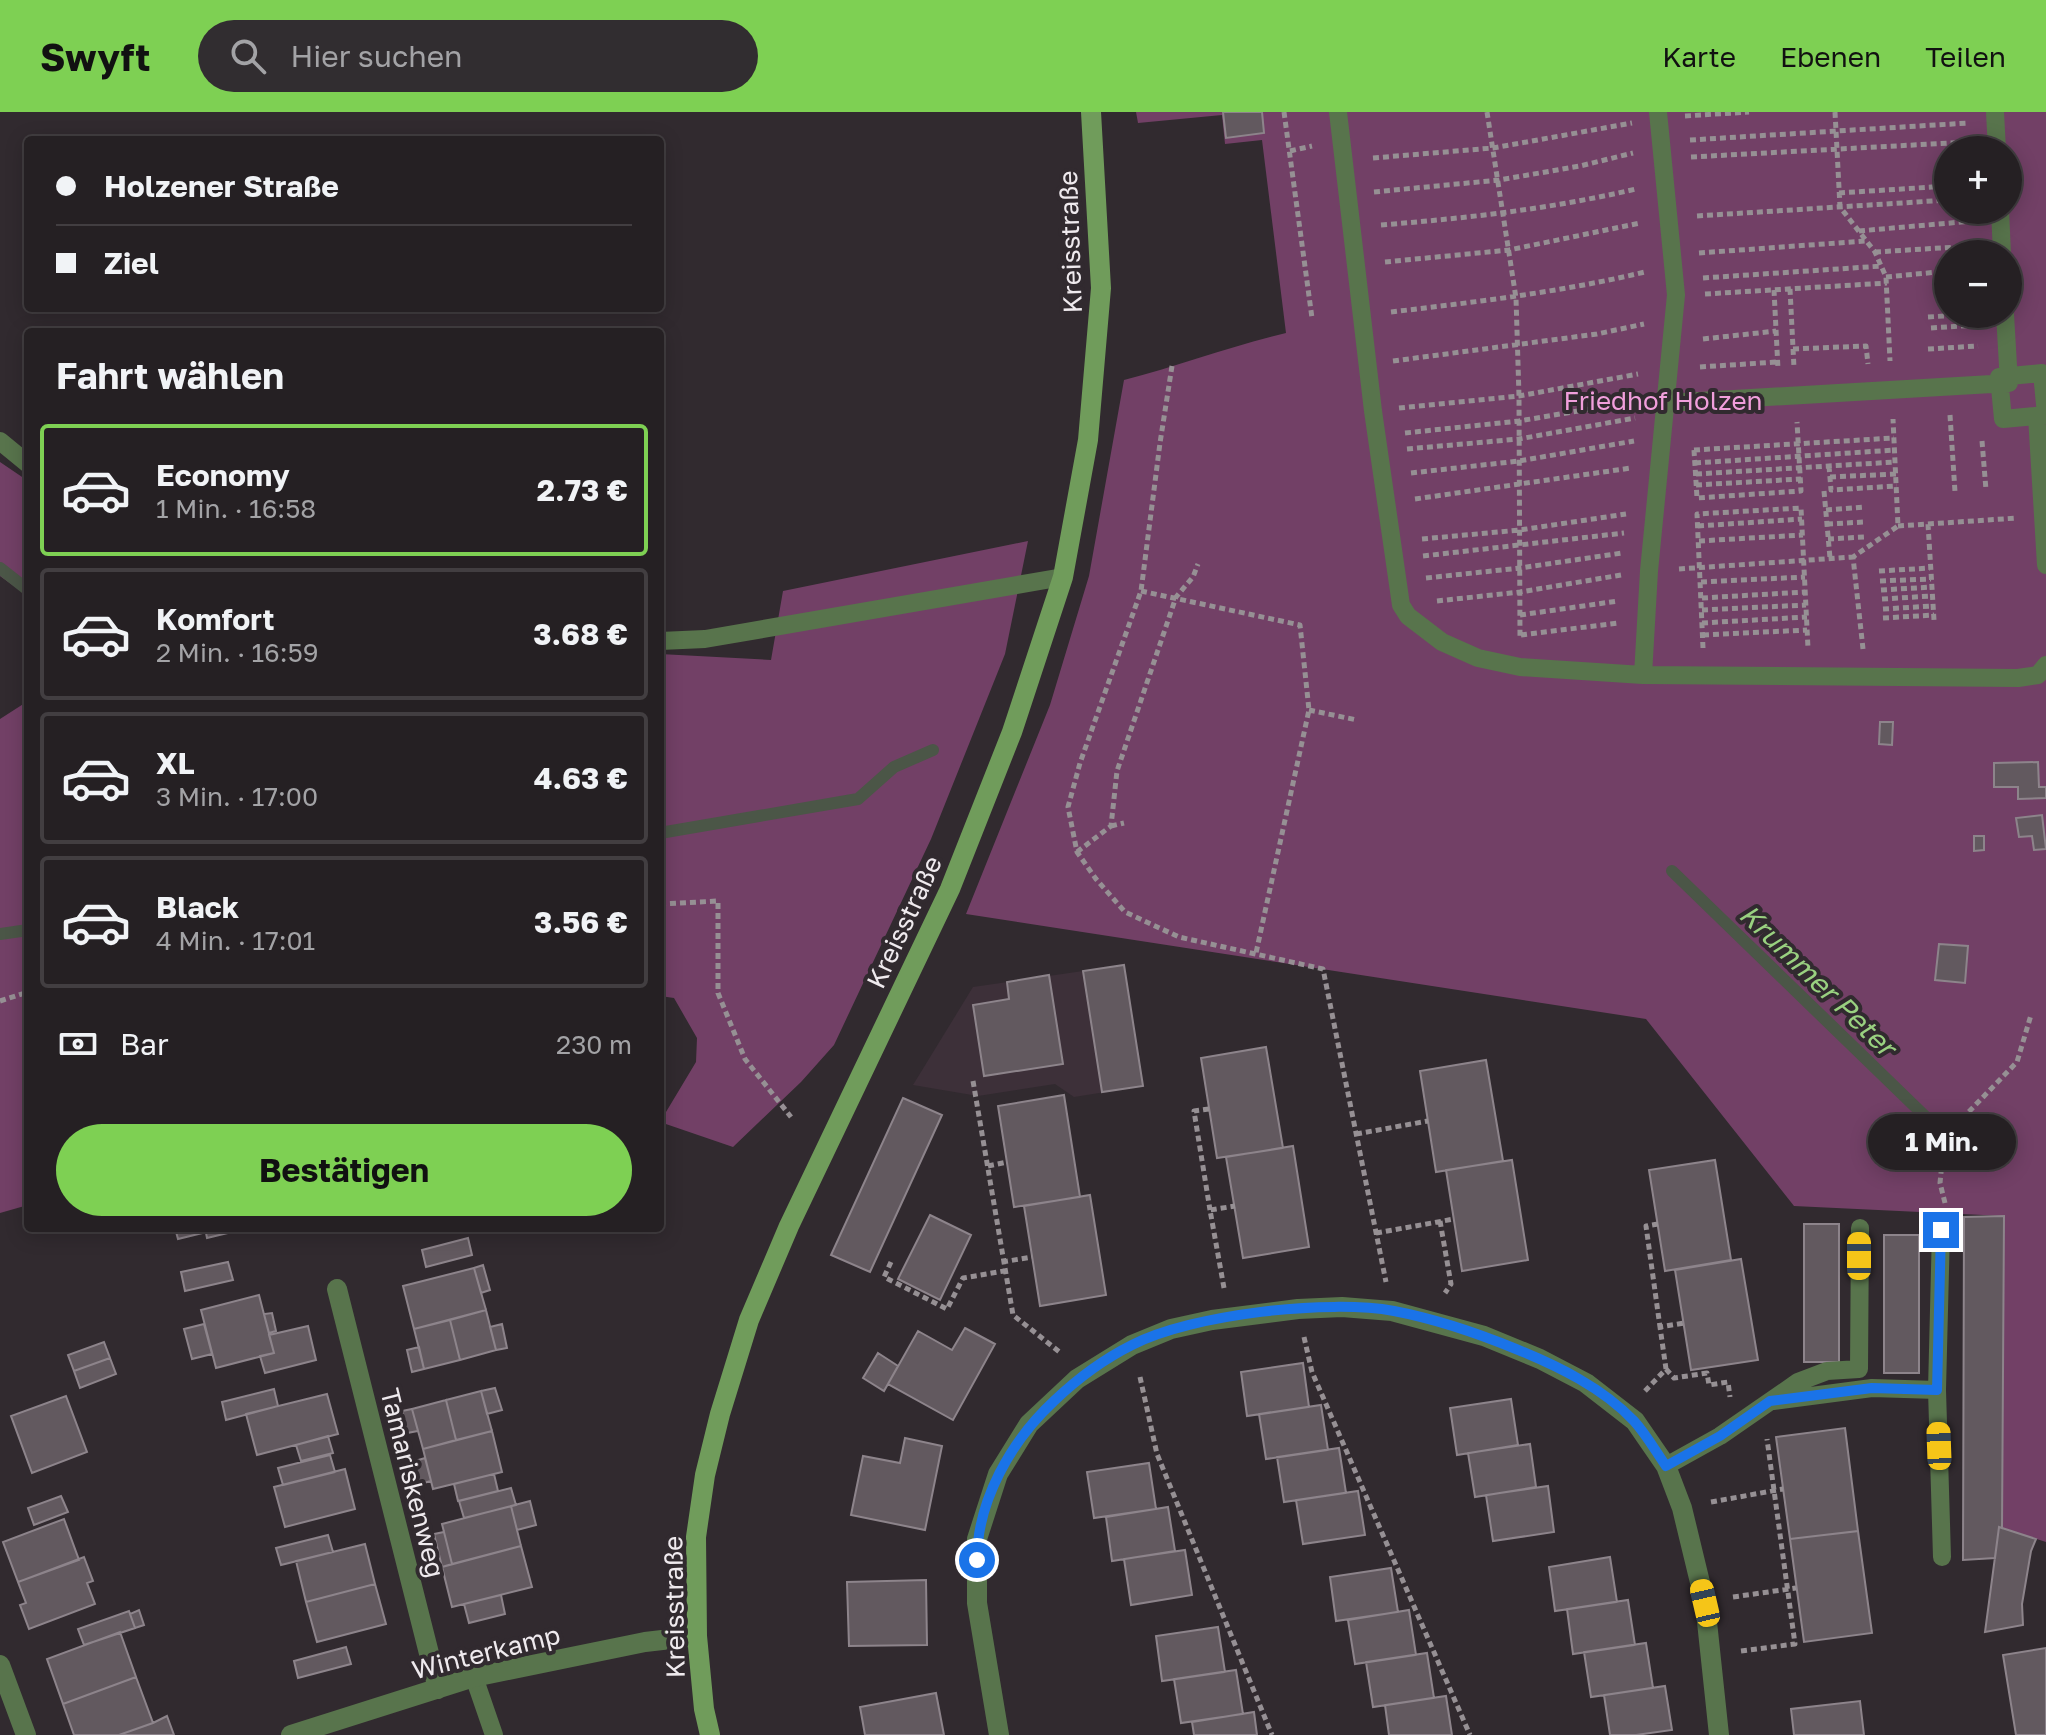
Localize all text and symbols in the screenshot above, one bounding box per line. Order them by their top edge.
search box [198,20,758,92]
text: Swyft [40,34,150,79]
icon: search [226,34,270,78]
text: Hier suchen [290,38,463,74]
text: Karte [1662,40,1736,73]
text: Ebenen [1780,40,1881,73]
text: Teilen [1925,40,2006,73]
map controls [1934,136,2022,328]
button: + [1934,136,2022,224]
text: Holzener Straße [104,168,339,204]
street label: Kreisstraße [1052,170,1088,314]
button: − [1934,240,2022,328]
text: Ziel [104,245,159,281]
text: Fahrt wählen [56,354,284,397]
park label: Friedhof Holzen [1563,385,1763,416]
icon: car [60,454,132,526]
text: Economy [156,457,290,493]
text: 2.73 € [537,472,628,508]
text: 1 Min. · 16:58 [156,493,316,524]
icon: car [60,598,132,670]
text: Komfort [156,601,275,637]
text: 3.68 € [533,616,628,652]
text: 2 Min. · 16:59 [156,637,318,668]
icon: car [60,742,132,814]
text: XL [156,745,195,781]
text: 4.63 € [534,760,628,796]
text: 3 Min. · 17:00 [156,781,318,812]
street label: Kreisstraße [860,851,948,993]
icon: car [60,886,132,958]
text: Black [156,889,239,925]
water label: Krummer Peter [1733,897,1906,1065]
text: 3.56 € [534,904,628,940]
text: 4 Min. · 17:01 [156,925,315,956]
icon: cash [56,1022,100,1066]
text: Bar [120,1026,169,1062]
text: 230 m [556,1029,632,1060]
callout: 1 Min. [1867,1114,2015,1170]
button: Bestätigen [56,1124,632,1216]
text: 1 Min. [1905,1126,1979,1157]
route end [1923,1212,1959,1248]
car [1847,1232,1871,1280]
street label: Tamariskenweg [375,1385,451,1581]
car [1926,1422,1952,1470]
street label: Kreisstraße [657,1535,691,1679]
route start [959,1542,995,1578]
car [1688,1577,1722,1629]
street label: Winterkamp [409,1619,563,1685]

